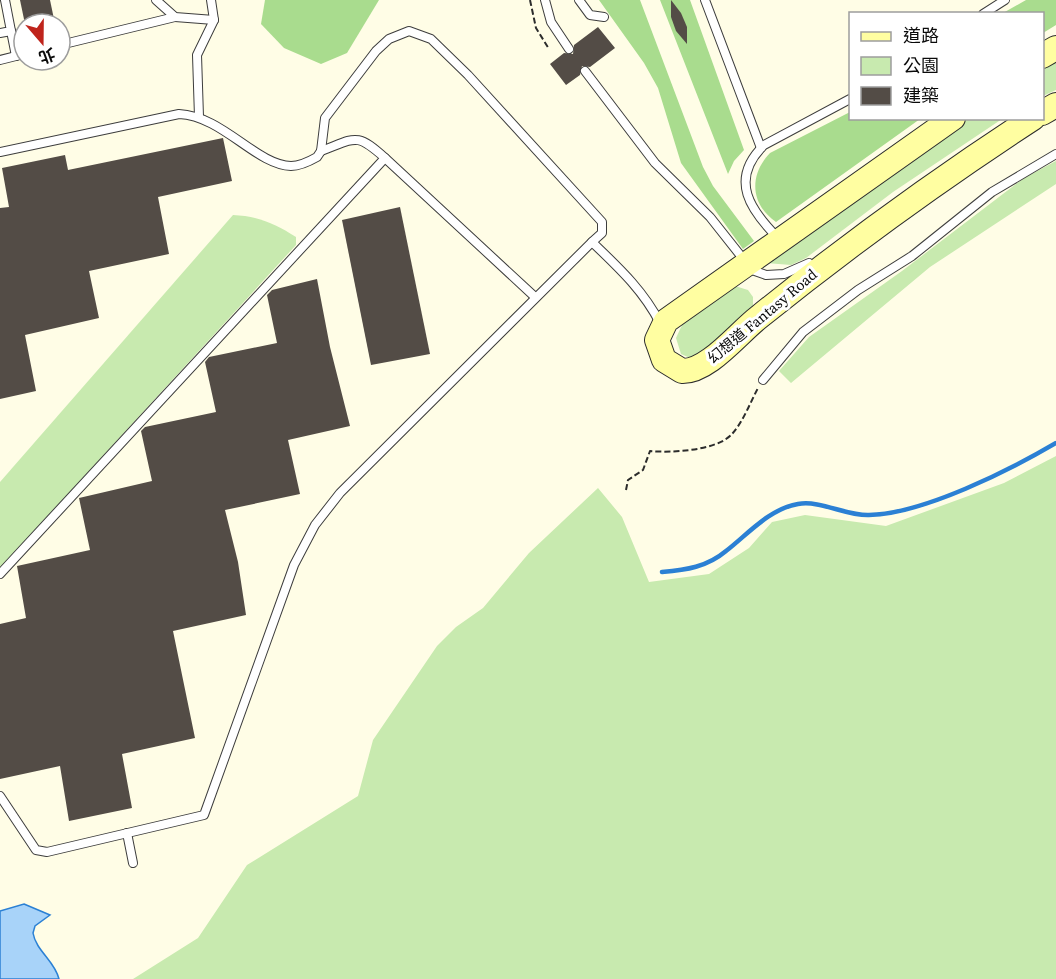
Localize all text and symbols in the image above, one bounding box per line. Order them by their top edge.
north arrow [12,12,72,72]
legend [849,12,1044,120]
text: 道路 [903,23,939,48]
text: 北 [36,43,58,69]
text: 公園 [903,53,939,78]
text: 建築 [903,83,939,108]
street label: 幻想道 Fantasy Road [703,264,822,368]

